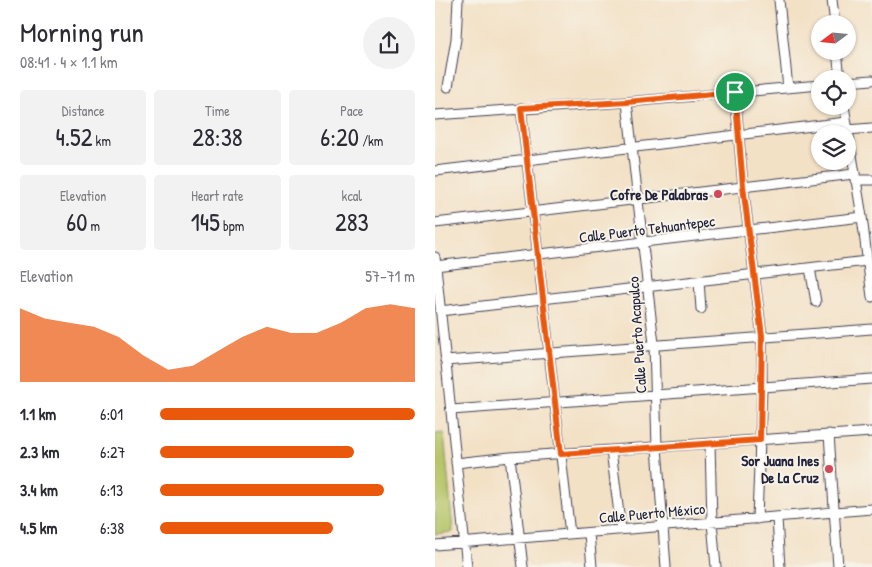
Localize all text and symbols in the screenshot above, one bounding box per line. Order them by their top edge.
text: Morning run [20,13,144,51]
north arrow [811,15,856,60]
map controls [811,15,856,170]
button: share [363,17,415,69]
text: 08:41 · 4 × 1.1 km [20,51,118,73]
button: locate [811,70,856,115]
pin [714,71,756,113]
icon: arrive [721,78,749,106]
text: Distance [62,101,105,120]
text: Time [205,101,230,120]
text: Pace [340,101,363,120]
text: 4.52 [55,120,92,154]
text: 28:38 [192,120,243,154]
text: 6:20 [320,120,359,154]
button: layers [811,125,856,170]
text: km [92,131,111,150]
text: /km [359,131,383,150]
place label: Cofre De Palabras [610,184,708,205]
text: Elevation [60,186,106,205]
text: Heart rate [191,186,244,205]
text: kcal [342,186,362,205]
marker: Cofre De Palabras [712,188,724,200]
text: 60 [66,205,87,239]
text: 145 [191,205,220,239]
text: 283 [335,205,369,239]
street label: Calle Puerto Tehuantepec [578,210,716,248]
text: m [87,216,100,235]
text: bpm [220,216,244,235]
text: Elevation [20,265,73,287]
text: 57–71 m [365,265,415,287]
street label: Calle Puerto Acapulco [622,276,652,394]
text: 1.1 km [20,403,56,425]
text: 6:01 [100,403,123,425]
text: 2.3 km [20,441,59,463]
text: 6:27 [100,441,126,463]
place label: Sor Juana Ines De La Cruz [741,450,820,488]
marker: Sor Juana Ines De La Cruz [823,463,835,475]
text: 3.4 km [20,479,58,501]
text: 6:13 [100,479,123,501]
street label: Calle Puerto México [598,498,706,528]
text: 4.5 km [20,517,57,539]
text: 6:38 [100,517,124,539]

